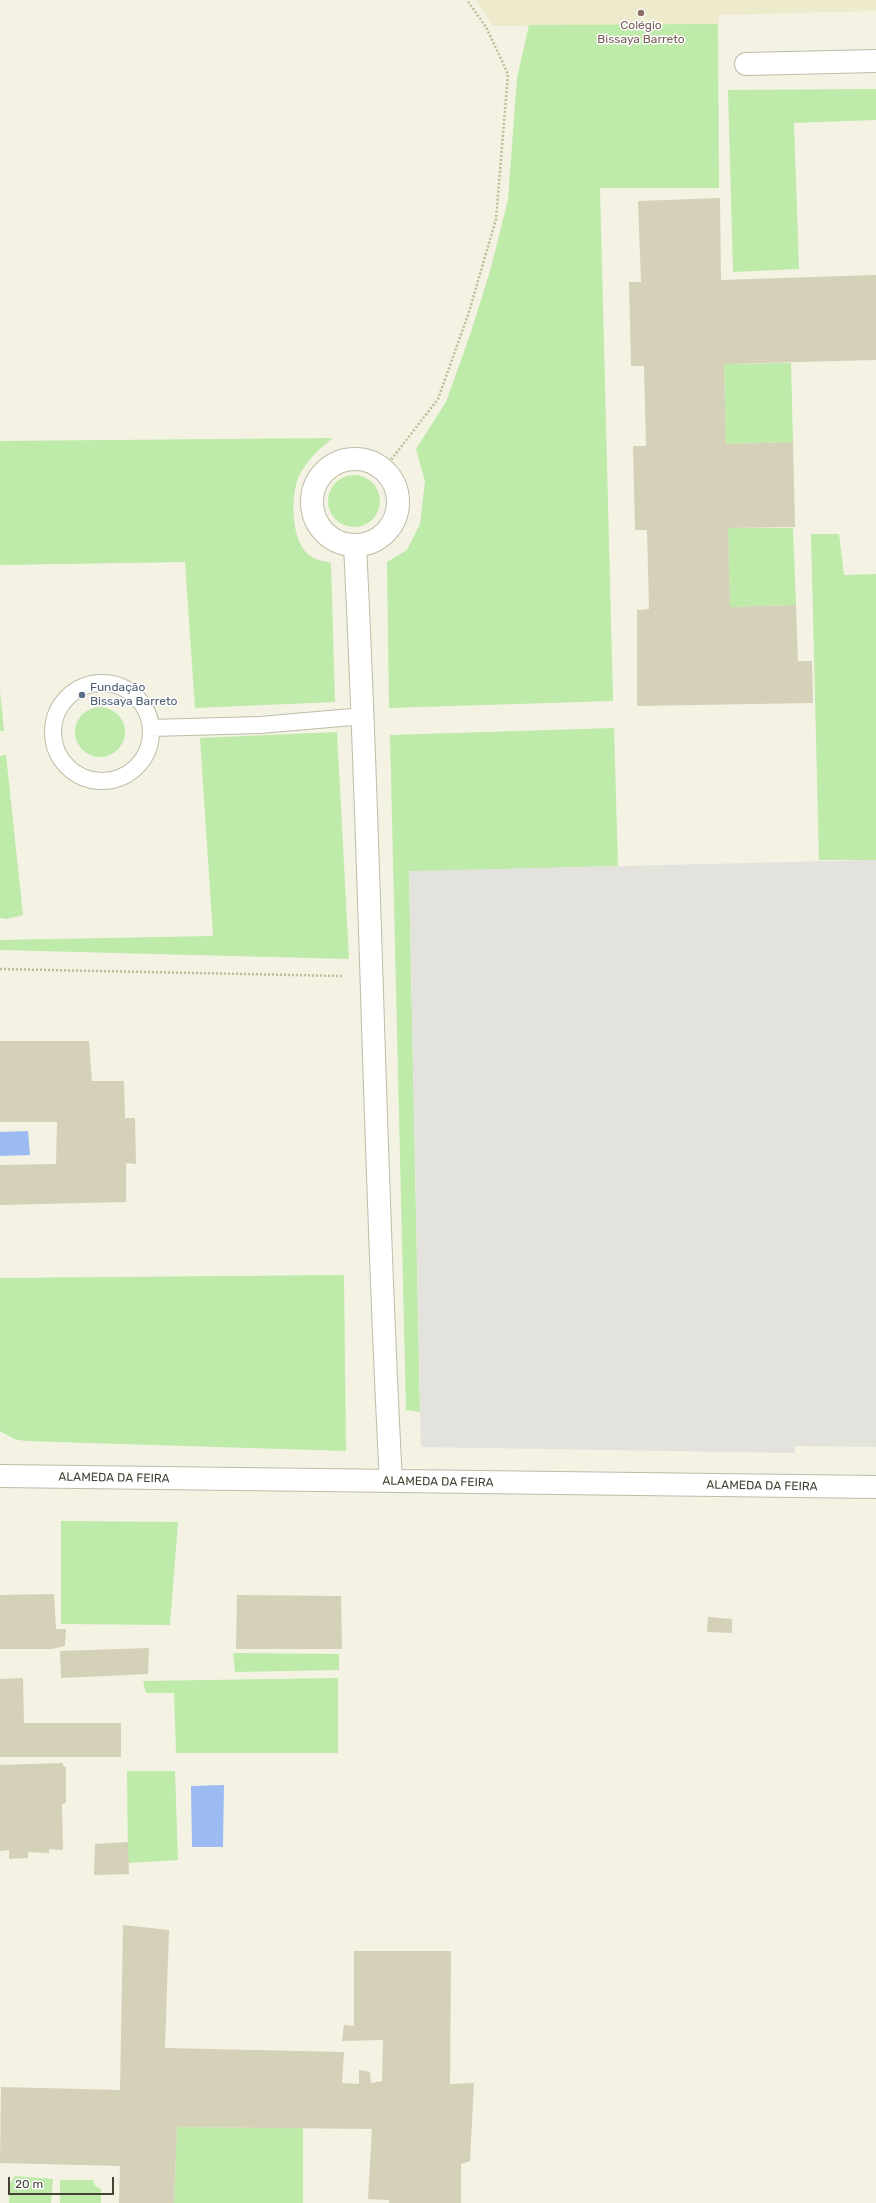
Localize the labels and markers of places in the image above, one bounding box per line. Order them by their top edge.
marker: Colégio Bissaya Barreto [636,8,646,18]
place label: Colégio Bissaya Barreto [597,19,685,47]
place label: Fundação Bissaya Barreto [90,681,178,709]
marker: Fundação Bissaya Barreto [77,690,87,700]

